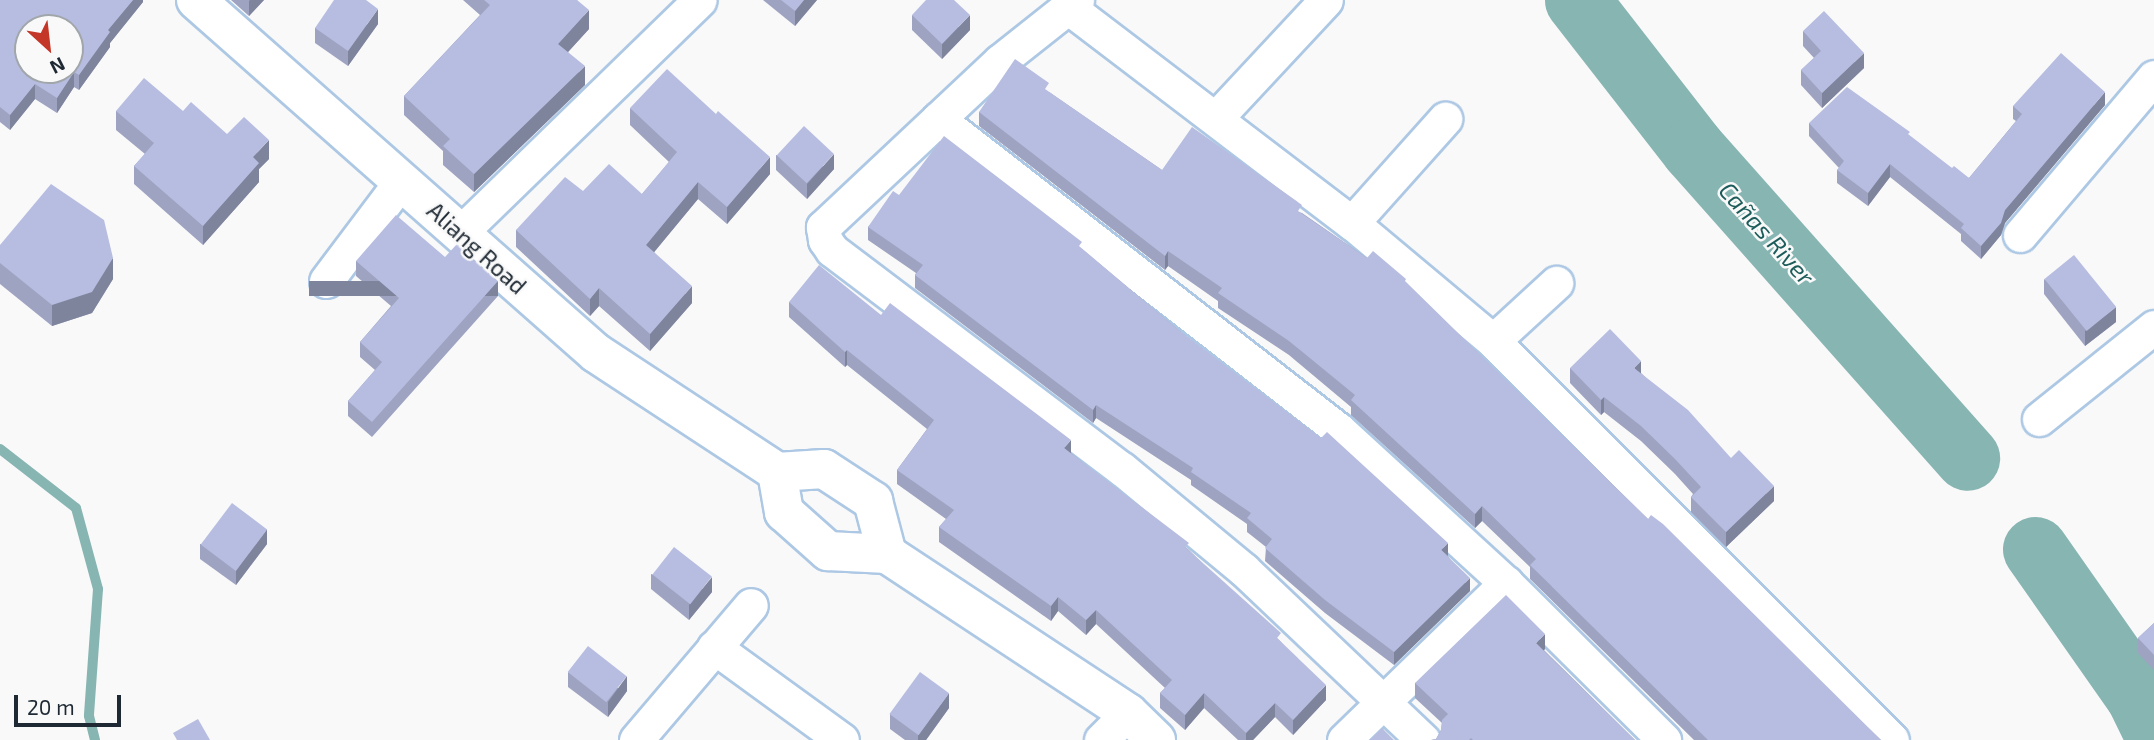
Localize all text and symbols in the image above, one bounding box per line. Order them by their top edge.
north arrow [14,14,84,84]
text: N [47,53,69,80]
water label: Cañas River [1713,176,1821,290]
street label: Aliang Road [422,196,532,300]
scale bar [18,680,124,724]
text: 20 m [27,694,75,719]

